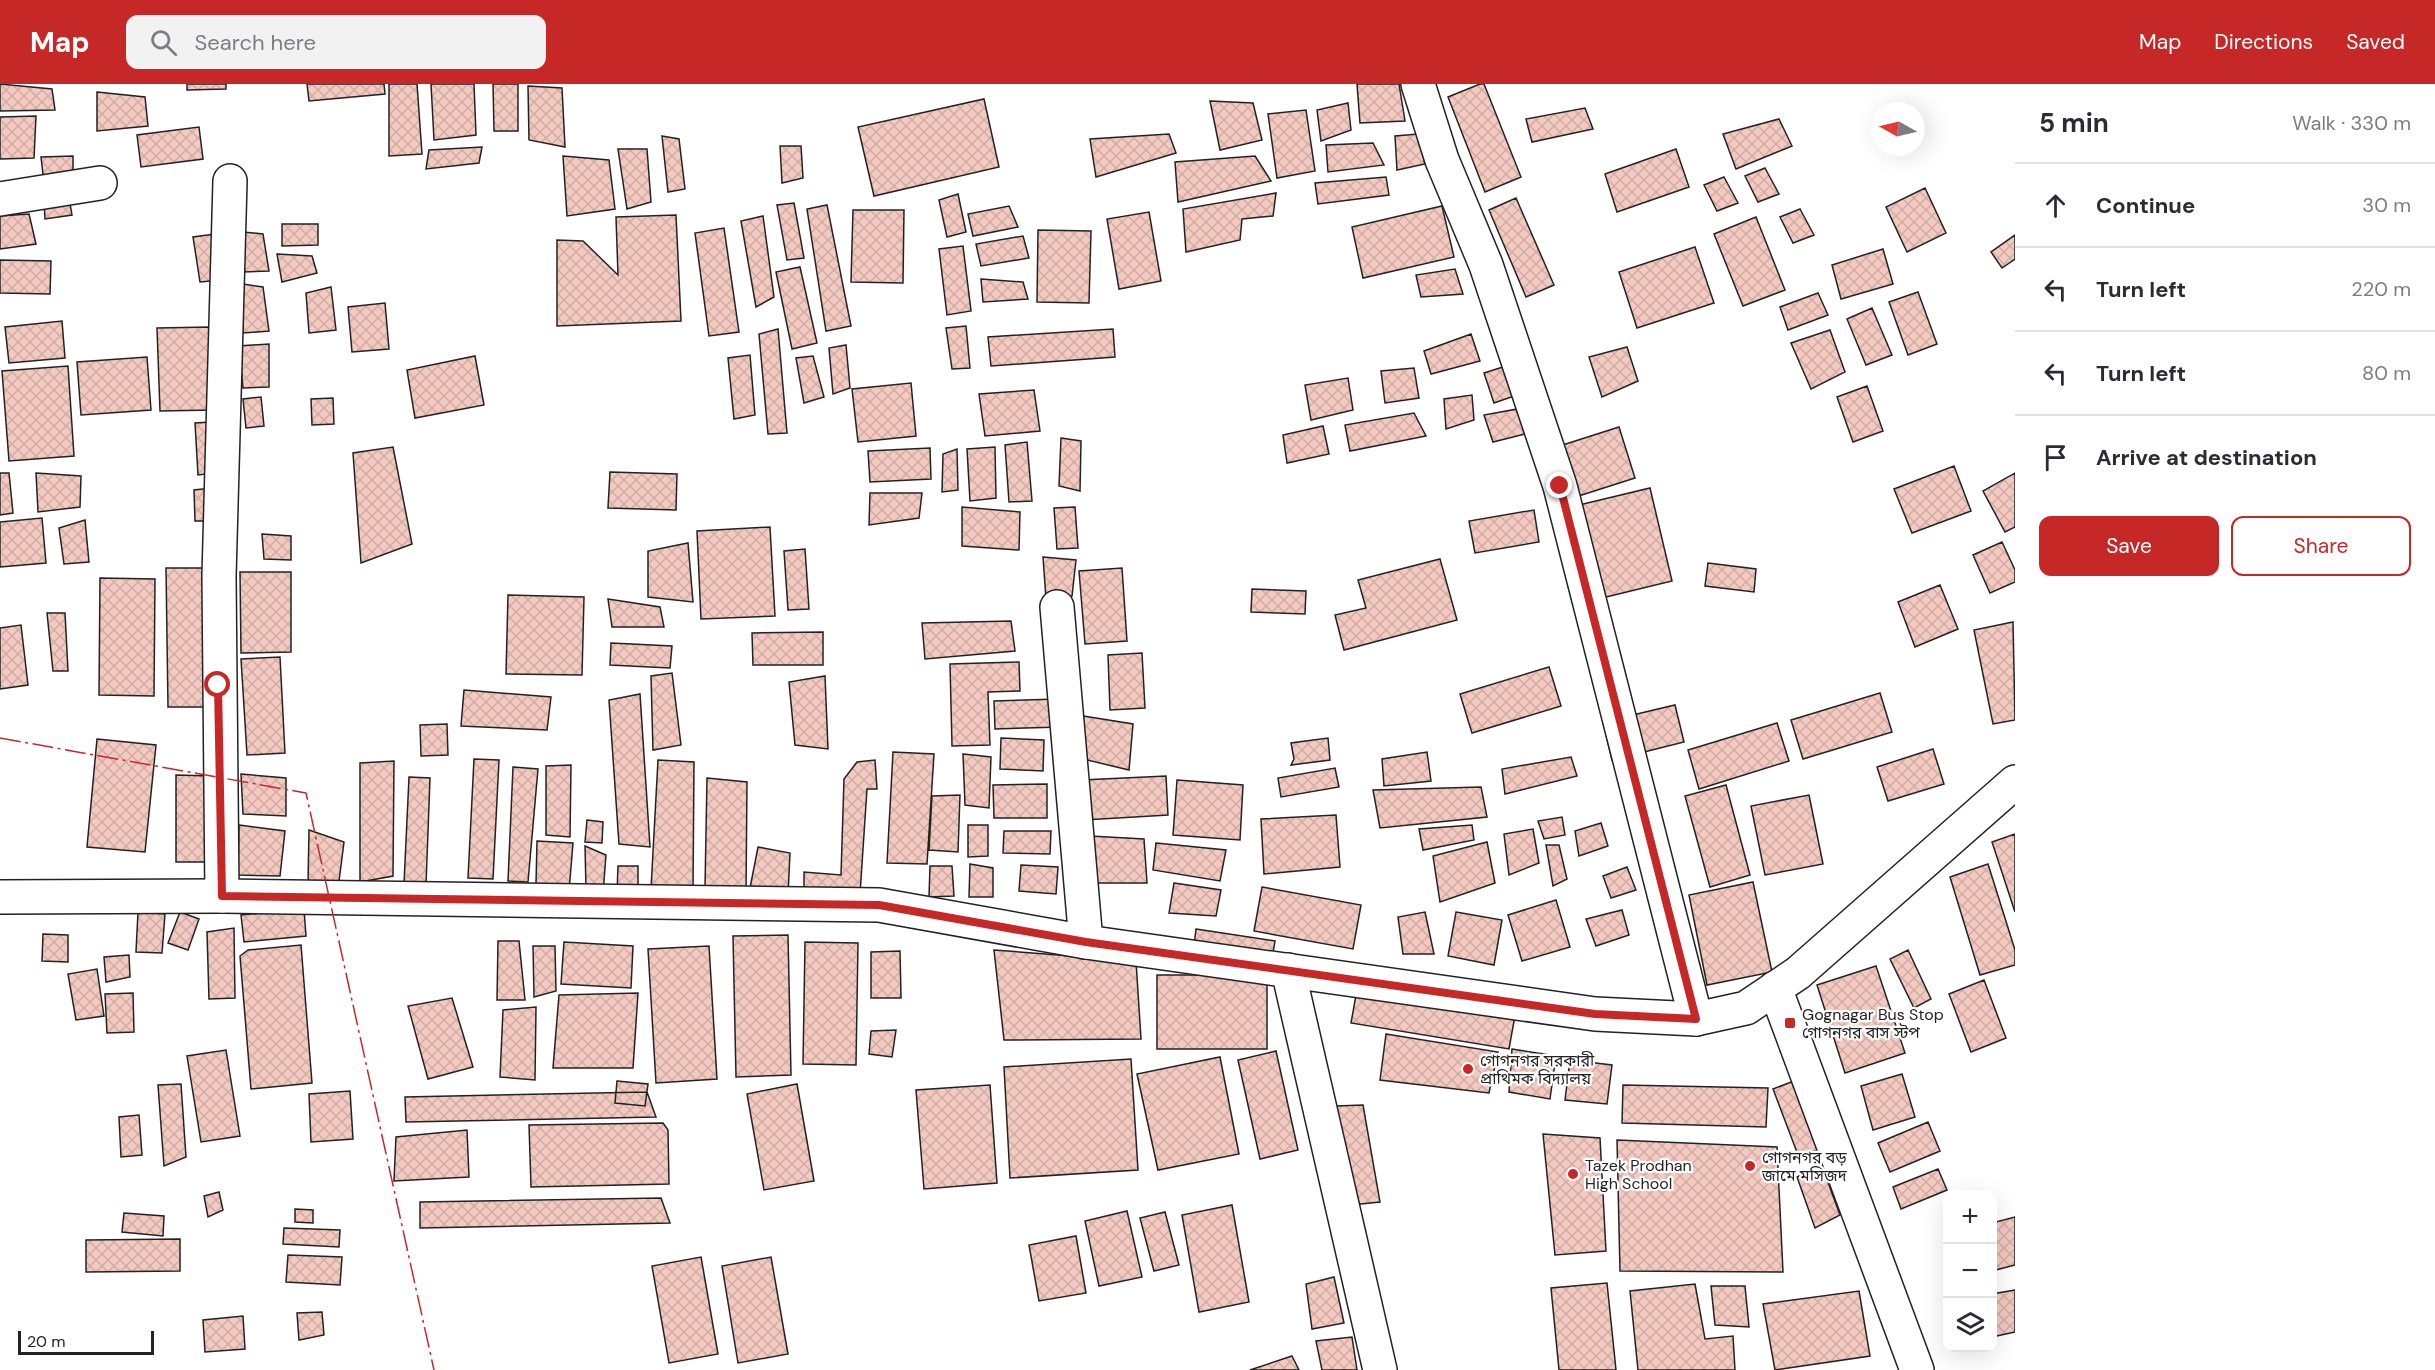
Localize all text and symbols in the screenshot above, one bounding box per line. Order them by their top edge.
search box [126,15,546,69]
text: Map [30,24,90,61]
icon: search [147,26,180,59]
text: Search here [195,28,316,57]
text: Map [2139,28,2181,56]
text: Directions [2214,28,2313,56]
text: Saved [2346,28,2405,56]
north arrow [1871,102,1925,156]
text: 5 min [2039,106,2109,140]
text: Walk · 330 m [2292,110,2411,136]
icon: ahead [2039,189,2072,222]
text: Continue [2096,191,2195,220]
text: 30 m [2362,192,2411,218]
icon: left [2039,273,2072,306]
text: Turn left [2096,275,2186,304]
text: 220 m [2351,276,2411,302]
icon: left [2039,357,2072,390]
text: Turn left [2096,359,2186,388]
text: 80 m [2362,360,2411,386]
icon: arrive [2039,441,2072,474]
text: Arrive at destination [2096,443,2317,472]
route end [1546,472,1572,498]
button: Save [2039,516,2219,576]
button: Share [2231,516,2411,576]
route start [204,671,230,697]
place label: Gognagar Bus Stop গোগনগর বাস স্টপ [1802,1004,1944,1043]
marker: Gognagar Bus Stop গোগনগর বাস স্টপ [1783,1016,1797,1030]
place label: গোগনগর সরকারী প্রাথিমক বিদ্যালয় [1480,1050,1595,1089]
marker: গোগনগর সরকারী প্রাথিমক বিদ্যালয় [1461,1062,1475,1076]
place label: গোগনগর বড় জামে মসিজদ [1761,1147,1848,1186]
place label: Tazek Prodhan High School [1585,1155,1692,1194]
marker: গোগনগর বড় জামে মসিজদ [1743,1159,1757,1173]
marker: Tazek Prodhan High School [1566,1167,1580,1181]
map controls [1943,1190,1997,1352]
button: + [1943,1190,1997,1244]
button: − [1943,1244,1997,1298]
button: layers [1943,1298,1997,1352]
scale bar [18,1328,154,1356]
text: 20 m [27,1331,66,1352]

